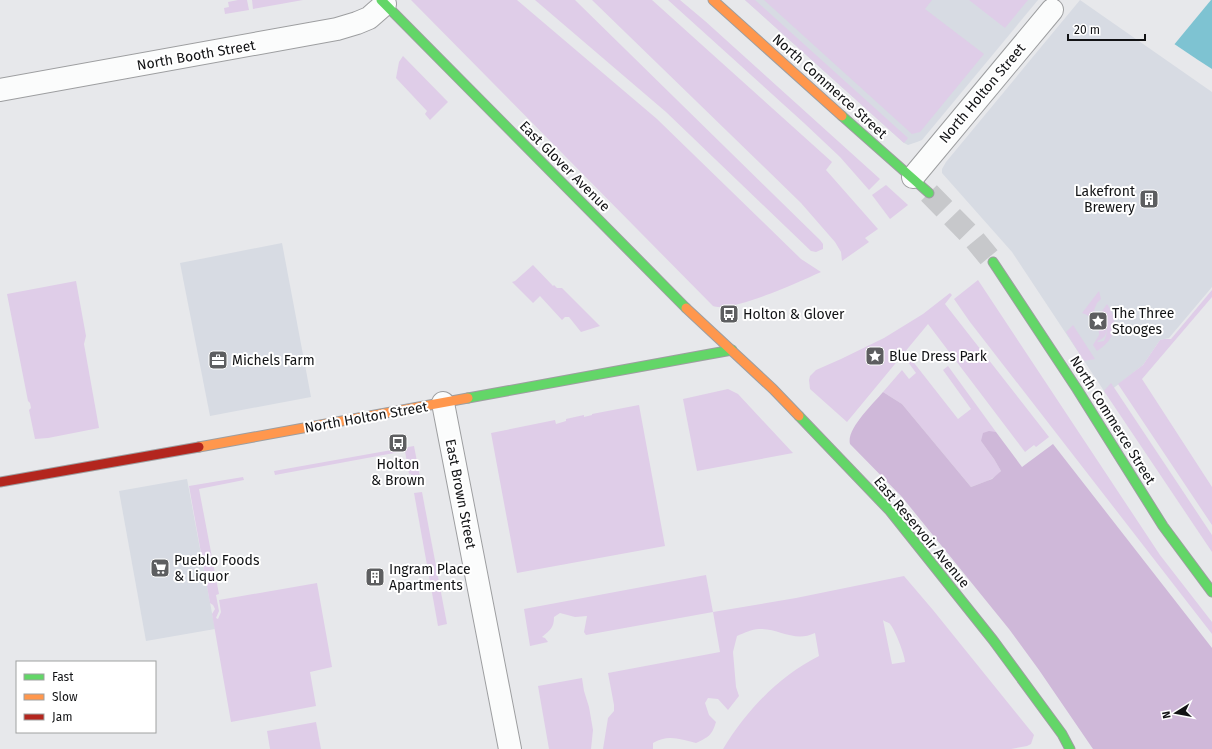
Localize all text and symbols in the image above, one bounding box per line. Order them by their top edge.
scale bar [1068,16,1145,42]
text: 20 m [1074,23,1100,37]
street label: North Commerce Street [769,30,891,143]
street label: North Booth Street [136,37,258,74]
street label: North Holton Street [936,39,1030,147]
street label: East Glover Avenue [516,118,613,215]
place label: Lakefront Brewery [1075,183,1136,216]
building icon: Lakefront Brewery [1138,188,1160,210]
bus stop icon: Holton & Glover [718,303,740,325]
place label: The Three Stooges [1112,305,1174,338]
place label: Holton & Glover [743,306,845,323]
place icon: The Three Stooges [1087,310,1109,332]
place icon: Blue Dress Park [864,345,886,367]
place label: Blue Dress Park [889,348,988,365]
office icon: Michels Farm [207,349,229,371]
place label: Michels Farm [232,352,315,369]
street label: North Commerce Street [1066,353,1160,488]
street label: North Holton Street [303,398,430,437]
bus stop icon: Holton & Brown [387,432,409,454]
street label: East Brown Street [442,438,480,551]
place label: Holton & Brown [371,456,425,489]
street label: East Reservoir Avenue [870,473,973,591]
place label: Pueblo Foods & Liquor [174,552,260,585]
supermarket icon: Pueblo Foods & Liquor [149,557,171,579]
place label: Ingram Place Apartments [389,561,471,594]
building icon: Ingram Place Apartments [364,566,386,588]
legend [16,661,156,733]
text: Fast [52,670,74,684]
text: Slow [52,690,78,704]
north arrow [1156,693,1196,733]
text: Jam [52,710,72,724]
text: N [1160,710,1174,720]

